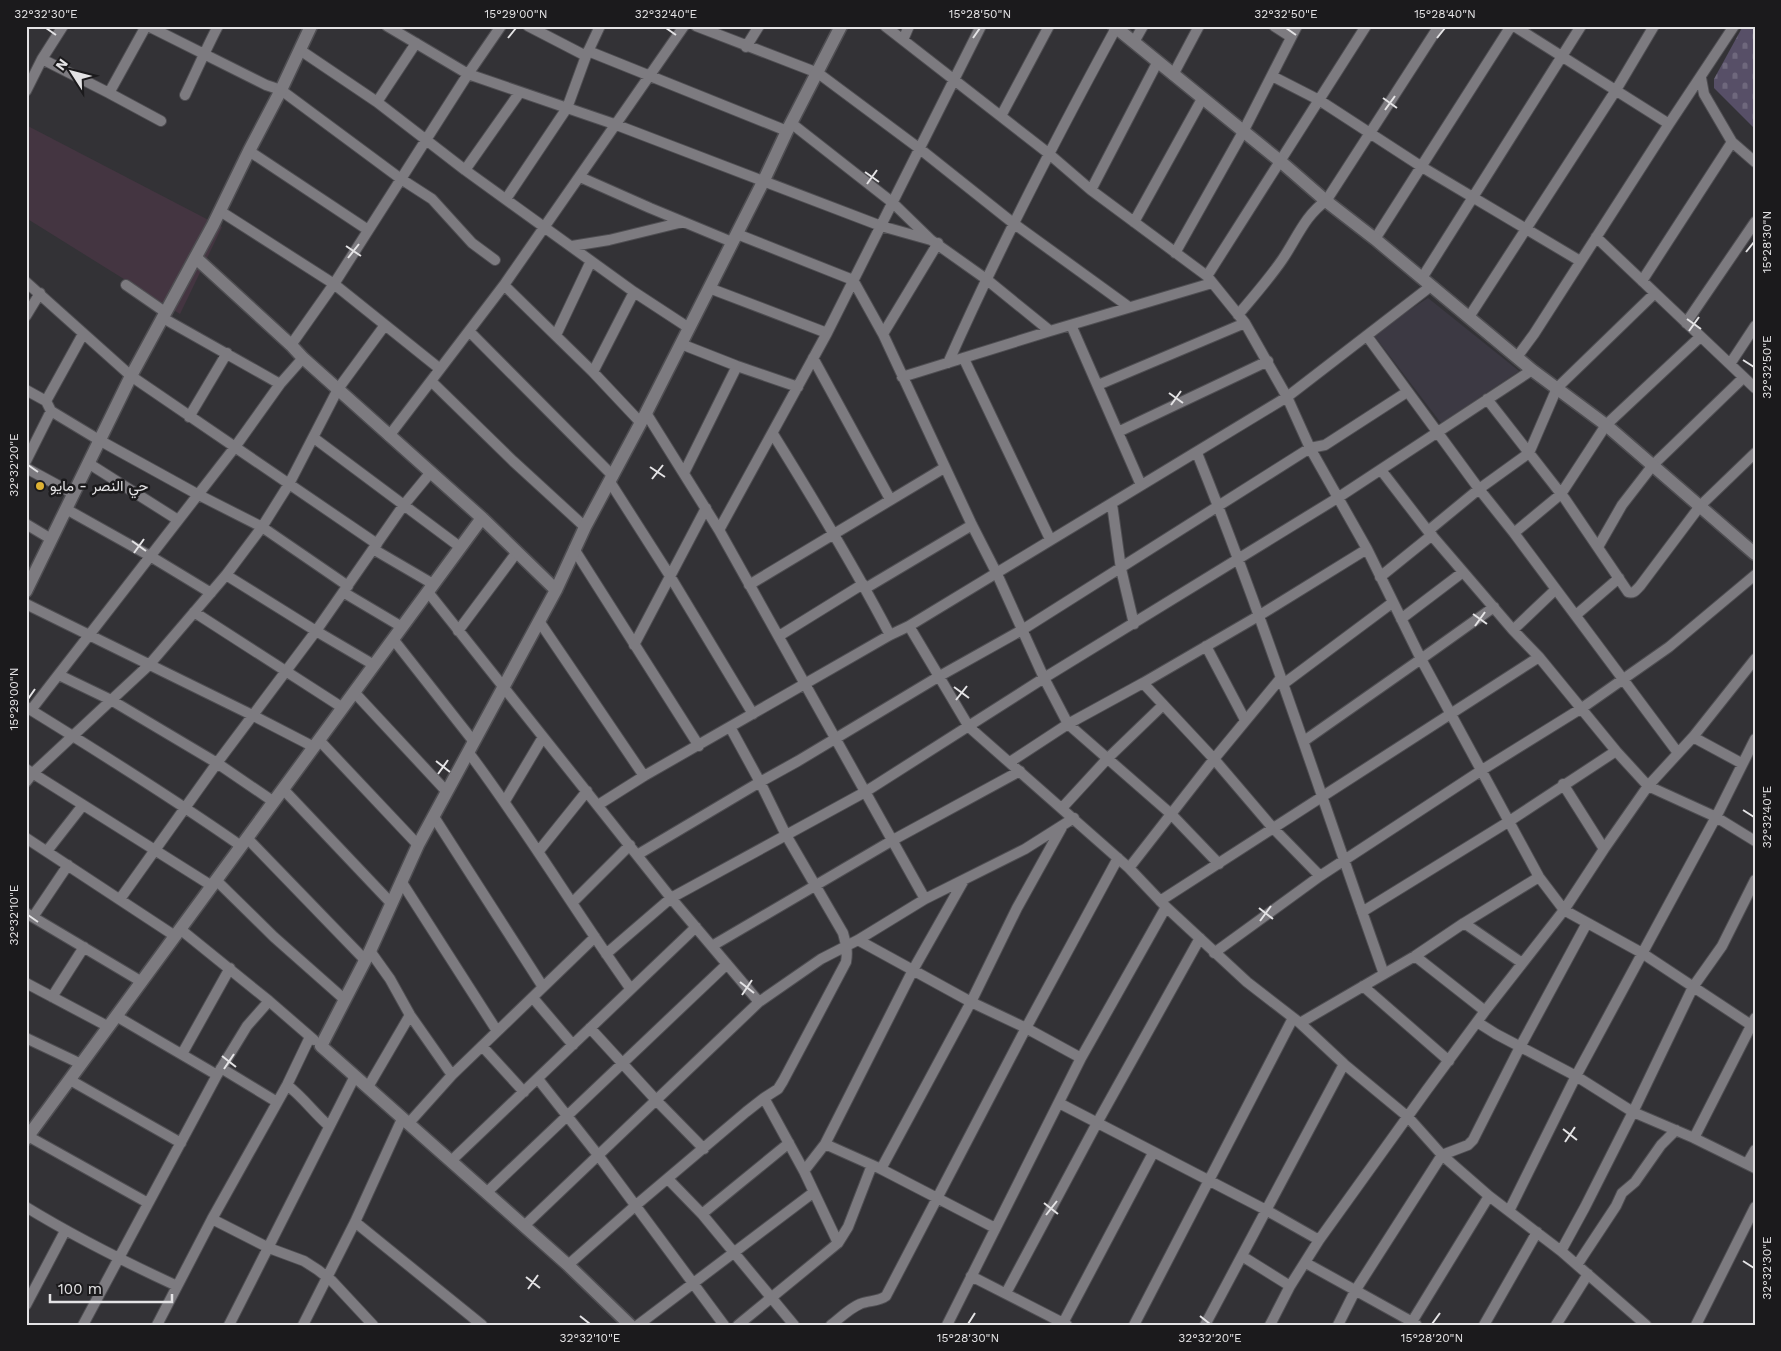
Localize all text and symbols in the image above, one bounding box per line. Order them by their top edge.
text: 32°32'30"E [14,7,78,21]
text: 15°29'00"N [485,7,547,21]
text: 32°32'40"E [635,7,698,21]
text: 15°28'50"N [949,7,1011,21]
text: 32°32'50"E [1254,7,1318,21]
text: 15°28'40"N [1414,7,1476,21]
north arrow [48,48,98,98]
text: N [52,55,71,73]
text: 15°28'30"N [1760,211,1774,273]
text: 32°32'50"E [1760,335,1774,399]
text: 32°32'20"E [7,433,21,497]
place label: حي النصر - مايو [50,477,148,499]
marker: حي النصر - مايو [34,480,46,492]
text: 15°29'00"N [7,668,21,730]
text: 32°32'40"E [1760,785,1774,848]
text: 32°32'10"E [7,884,21,945]
text: 32°32'30"E [1760,1236,1774,1300]
scale bar [50,1271,172,1303]
text: 100 m [58,1280,102,1298]
text: 32°32'10"E [560,1331,621,1345]
text: 15°28'30"N [937,1331,999,1345]
text: 32°32'20"E [1178,1331,1242,1345]
text: 15°28'20"N [1401,1331,1463,1345]

